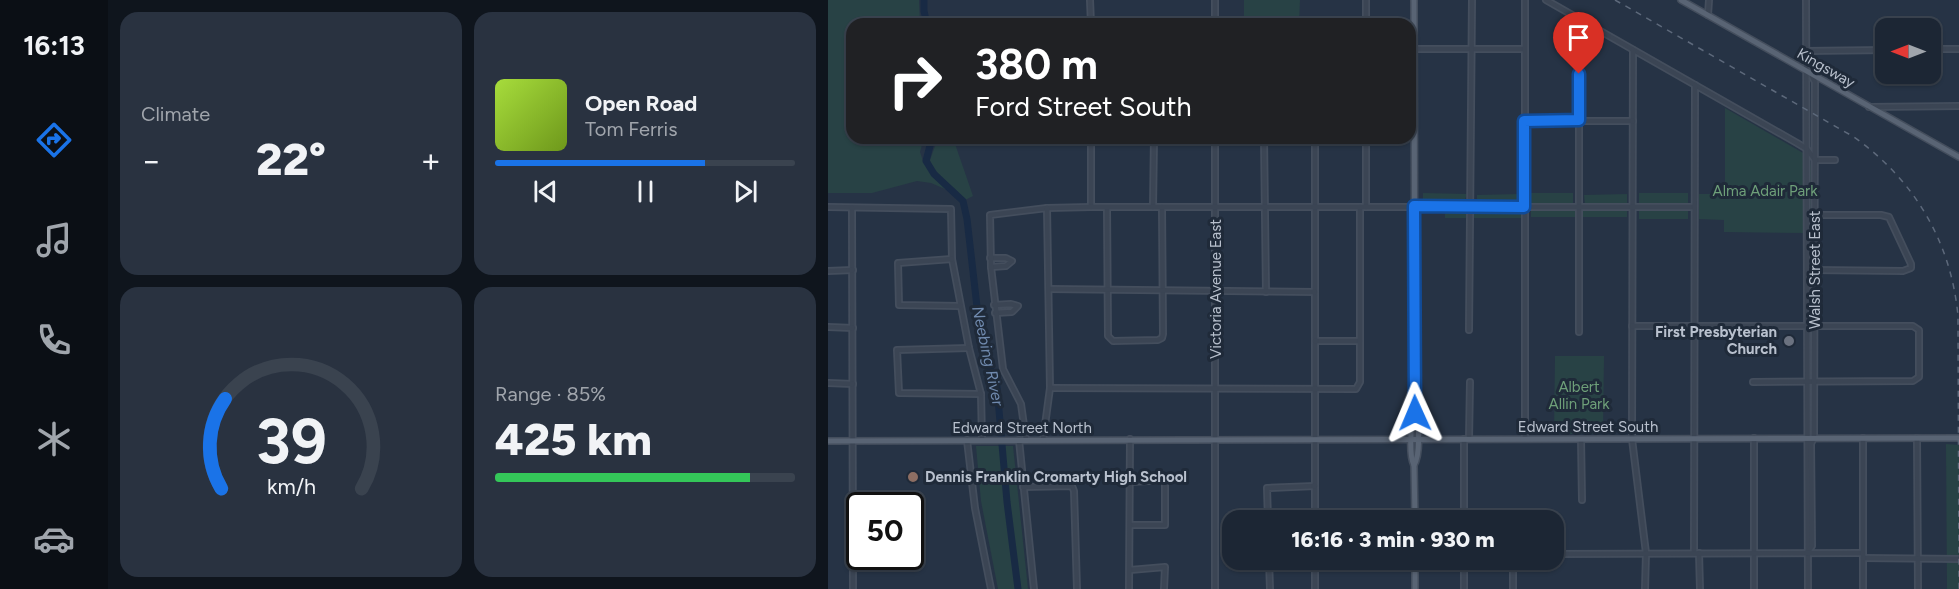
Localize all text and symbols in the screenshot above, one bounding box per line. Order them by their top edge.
pin [1553,12,1604,74]
north arrow [1875,18,1941,84]
map controls [1875,18,1941,84]
icon: arrive [1562,21,1595,54]
text: 16:13 [23,29,85,62]
text: 380 m [975,39,1098,90]
icon: right [876,42,954,120]
street label: Kingsway [1794,44,1858,92]
text: Open Road [585,90,697,117]
text: Ford Street South [975,90,1192,123]
text: Climate [141,102,210,126]
text: Tom Ferris [585,117,678,141]
icon: directions [33,119,75,161]
text: 22° [256,132,326,186]
text: − [141,141,162,180]
text: + [420,141,441,180]
icon: previous [529,175,562,208]
icon: pause [629,175,662,208]
icon: next [729,175,762,208]
park label: Alma Adair Park [1713,182,1818,200]
street label: Walsh Street East [1806,210,1824,329]
icon: music [33,219,75,261]
street label: Victoria Avenue East [1207,219,1225,359]
water label: Neebing River [968,304,1008,408]
icon: phone [33,319,75,361]
place label: First Presbyterian Church [1655,323,1777,358]
marker: First Presbyterian Church [1782,334,1796,348]
park label: Albert Allin Park [1549,378,1610,413]
position arrow [1383,381,1447,445]
text: Range · 85% [495,382,606,406]
text: 39 [256,404,326,479]
text: 425 km [495,412,652,466]
icon: climate [33,418,75,460]
street label: Edward Street South [1518,418,1658,436]
street label: Edward Street North [952,419,1092,437]
place label: Dennis Franklin Cromarty High School [925,468,1187,486]
marker: Dennis Franklin Cromarty High School [906,470,920,484]
text: km/h [267,474,315,499]
speed limit sign: 50 [846,492,924,570]
icon: car [33,518,75,560]
text: 16:16 · 3 min · 930 m [1291,526,1495,553]

